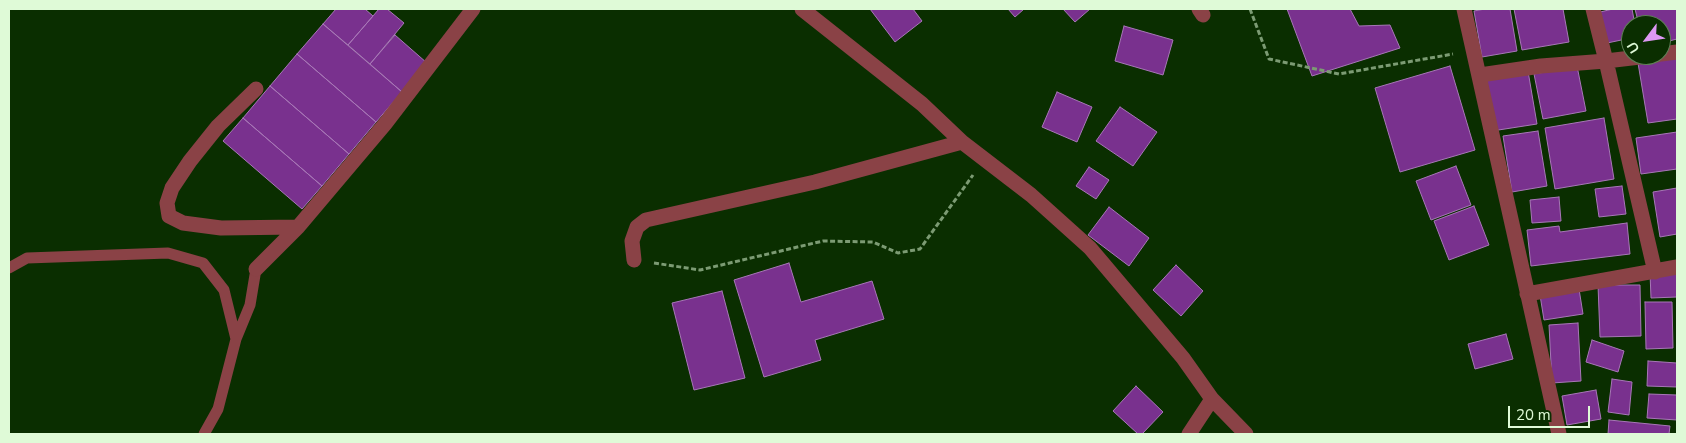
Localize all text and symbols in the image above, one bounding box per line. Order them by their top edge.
north arrow [1621,15,1671,65]
text: U [1623,38,1644,57]
scale bar [1511,396,1594,428]
text: 20 m [1516,405,1551,425]

